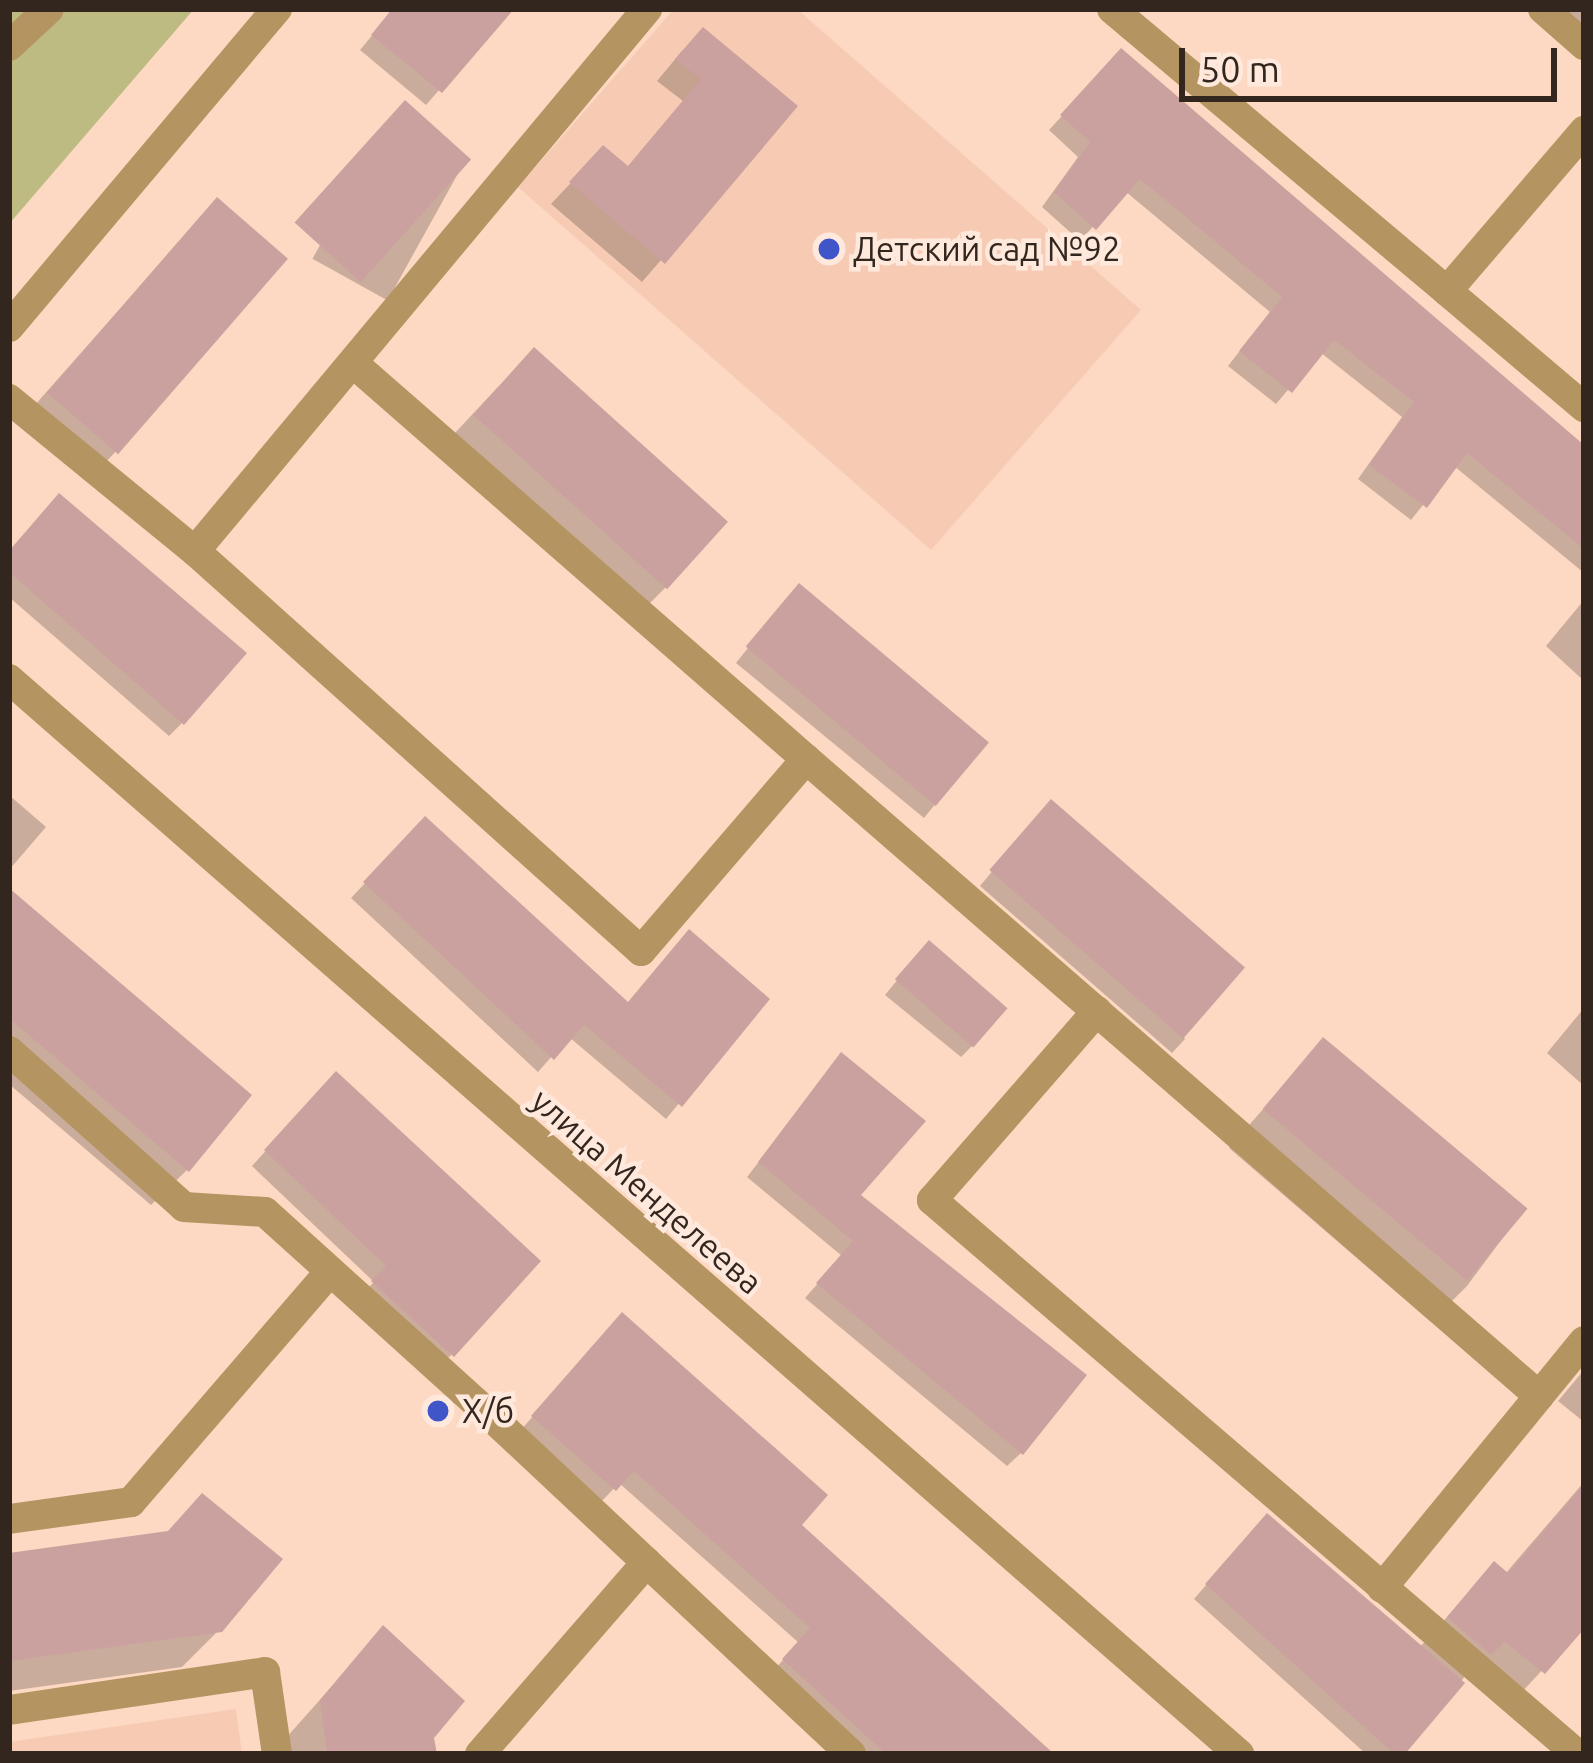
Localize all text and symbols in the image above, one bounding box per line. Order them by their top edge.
scale bar [1185,24,1563,98]
text: 50 m [1200,48,1280,89]
place label: Детский сад №92 [853,229,1121,269]
marker: Детский сад №92 [816,236,842,262]
street label: улица Менделеева [524,1080,770,1302]
place label: Х/б [462,1391,514,1431]
marker: Х/б [425,1398,451,1424]

